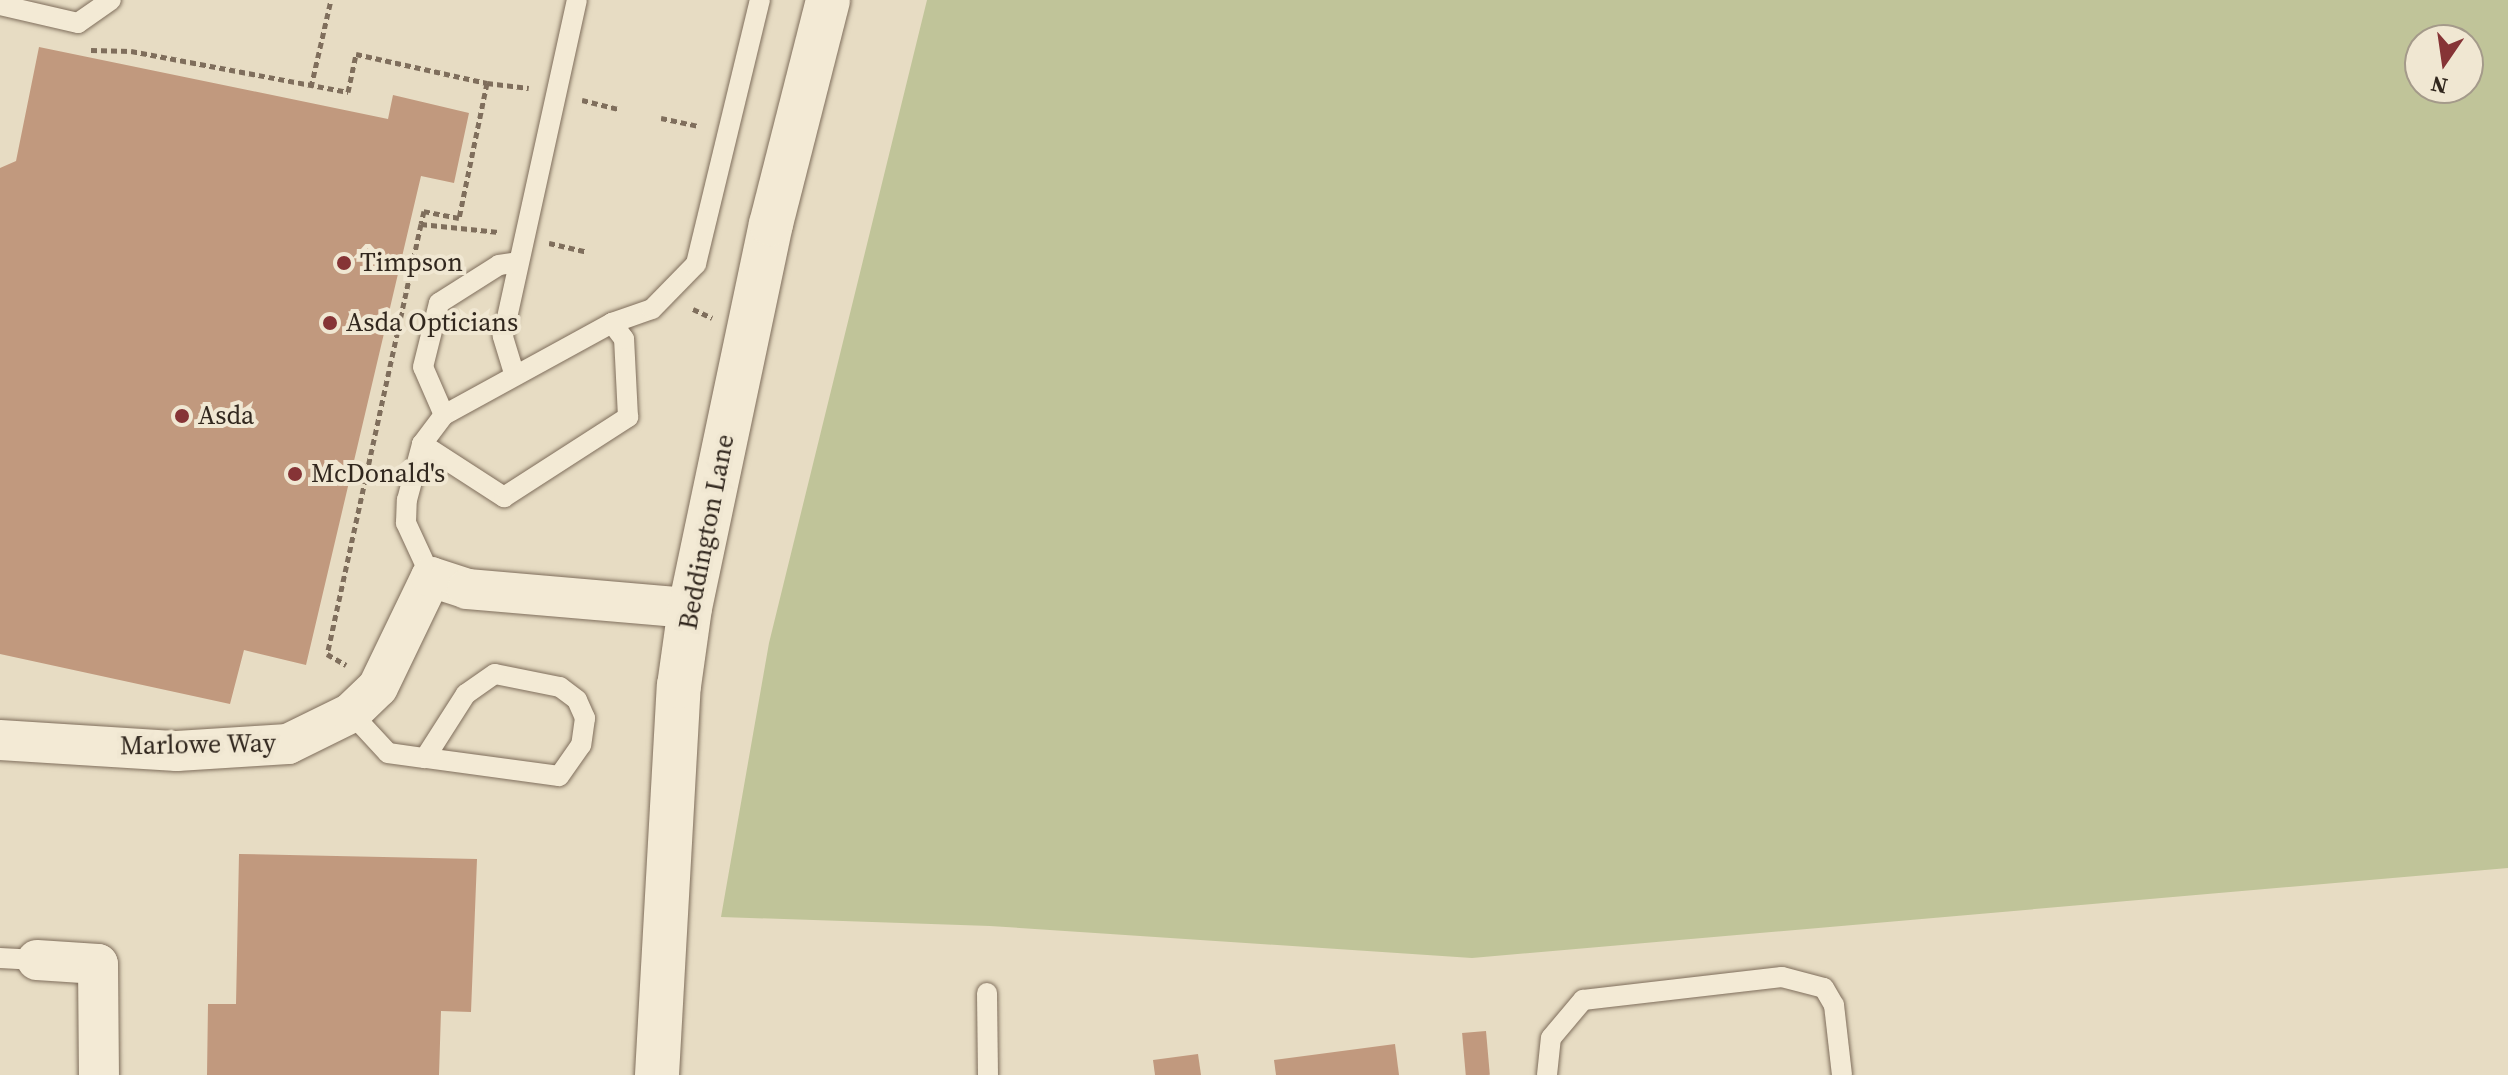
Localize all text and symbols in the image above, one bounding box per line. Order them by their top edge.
north arrow [2404,24,2484,104]
text: N [2428,69,2450,102]
place label: Timpson [360,247,463,279]
marker: Timpson [335,254,353,272]
place label: Asda Opticians [346,307,518,339]
marker: Asda Opticians [321,314,339,332]
place label: Asda [198,400,254,432]
marker: Asda [173,407,191,425]
street label: Beddington Lane [673,432,741,632]
place label: McDonald's [311,458,445,490]
marker: McDonald's [286,465,304,483]
street label: Marlowe Way [119,728,277,762]

